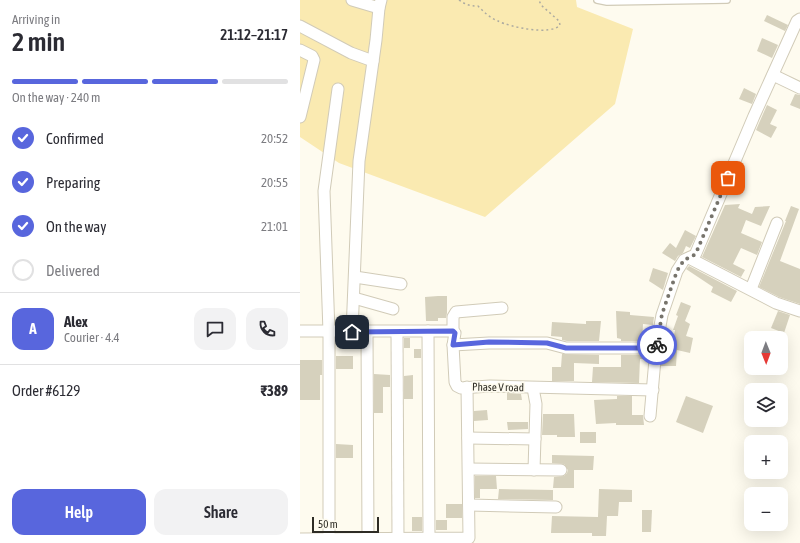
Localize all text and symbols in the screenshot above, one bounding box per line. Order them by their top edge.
text: Arriving in [12,12,60,27]
text: 21:12–21:17 [220,26,288,43]
text: 2 min [12,27,65,57]
text: On the way · 240 m [12,90,100,105]
icon: check [12,127,34,149]
text: Confirmed [46,130,104,147]
text: 20:52 [261,131,288,146]
pin [711,161,745,195]
icon: bag [717,167,739,189]
icon: check [12,171,34,193]
text: Preparing [46,174,100,191]
text: 20:55 [261,175,288,190]
icon: check [12,215,34,237]
text: On the way [46,218,107,235]
text: 21:01 [261,219,288,234]
text: Delivered [46,262,100,279]
button: chat [194,308,236,350]
button: phone [246,308,288,350]
text: Alex [64,313,88,330]
pin [335,315,369,349]
text: A [29,320,37,337]
icon: home [341,321,363,343]
courier [637,325,677,365]
text: Courier · 4.4 [64,330,120,345]
north arrow [744,331,788,375]
map controls [744,331,788,531]
icon: bike [646,334,668,356]
street label: Phase V road [472,381,524,393]
text: Order #6129 [12,382,80,399]
text: ₹389 [260,382,288,399]
button: layers [744,383,788,427]
button: + [744,435,788,479]
button: − [744,487,788,531]
button: Help [12,489,146,535]
button: Share [154,489,288,535]
scale bar [312,515,379,534]
text: 50 m [318,518,338,530]

